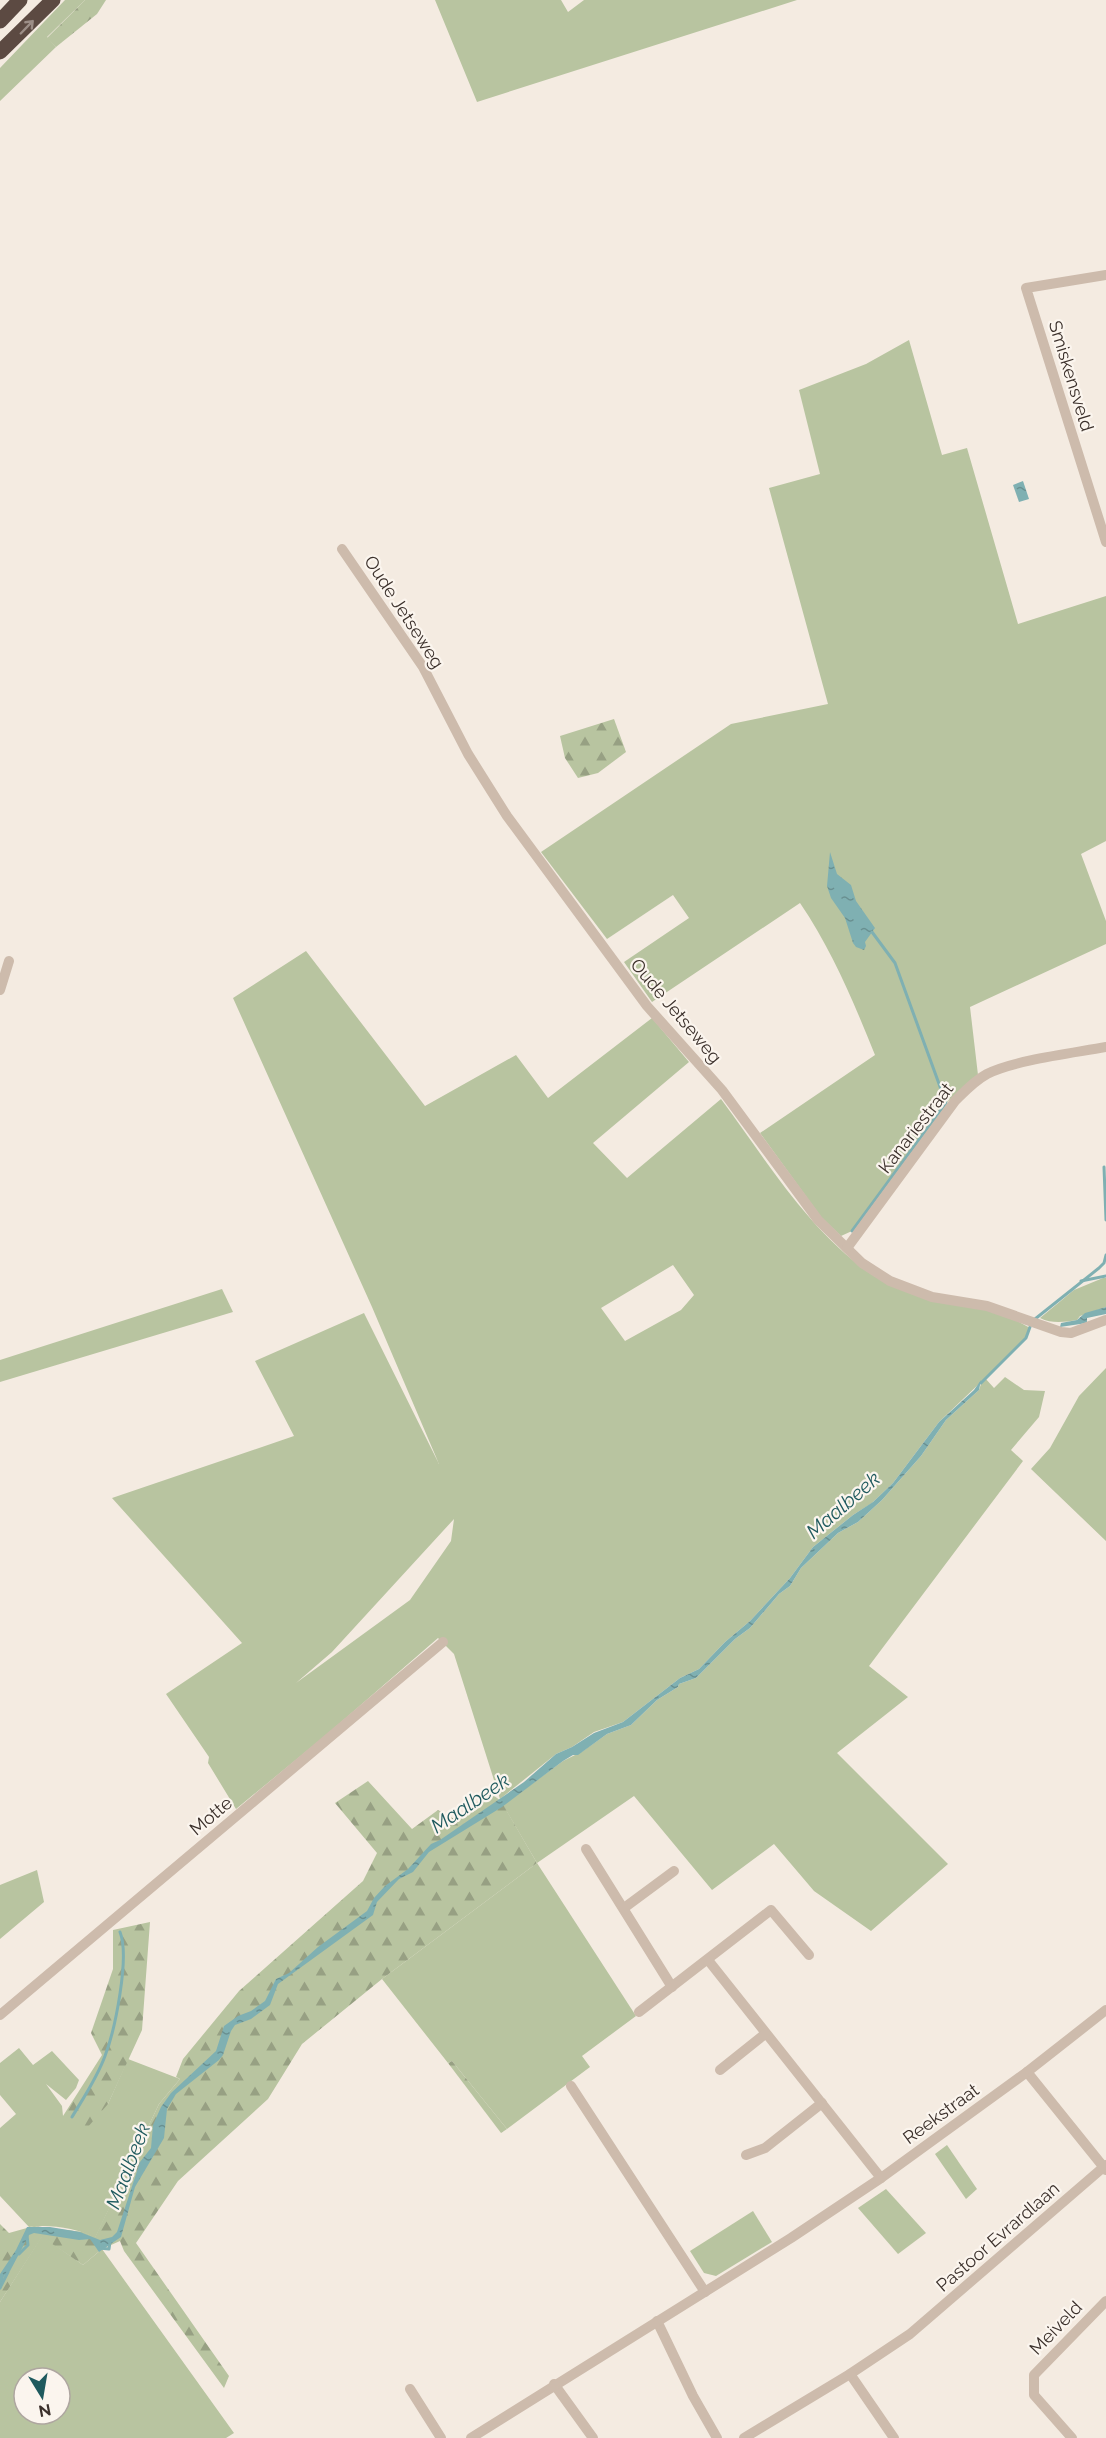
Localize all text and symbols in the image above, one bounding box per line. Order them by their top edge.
one-way arrow [19,19,34,34]
street label: Smiskensveld [1045,318,1098,434]
street label: Oude Jetseweg [360,551,449,672]
street label: Oude Jetseweg [627,954,726,1067]
street label: Kanariestraat [874,1078,957,1177]
water label: Maalbeek [801,1466,885,1544]
water label: Maalbeek [426,1768,514,1838]
street label: Motte [185,1792,236,1839]
street label: Reekstraat [899,2079,983,2148]
water label: Maalbeek [101,2120,155,2212]
street label: Pastoor Evrardlaan [932,2178,1063,2296]
street label: Meiveld [1025,2297,1086,2359]
north arrow [12,2366,72,2426]
text: N [37,2400,53,2421]

